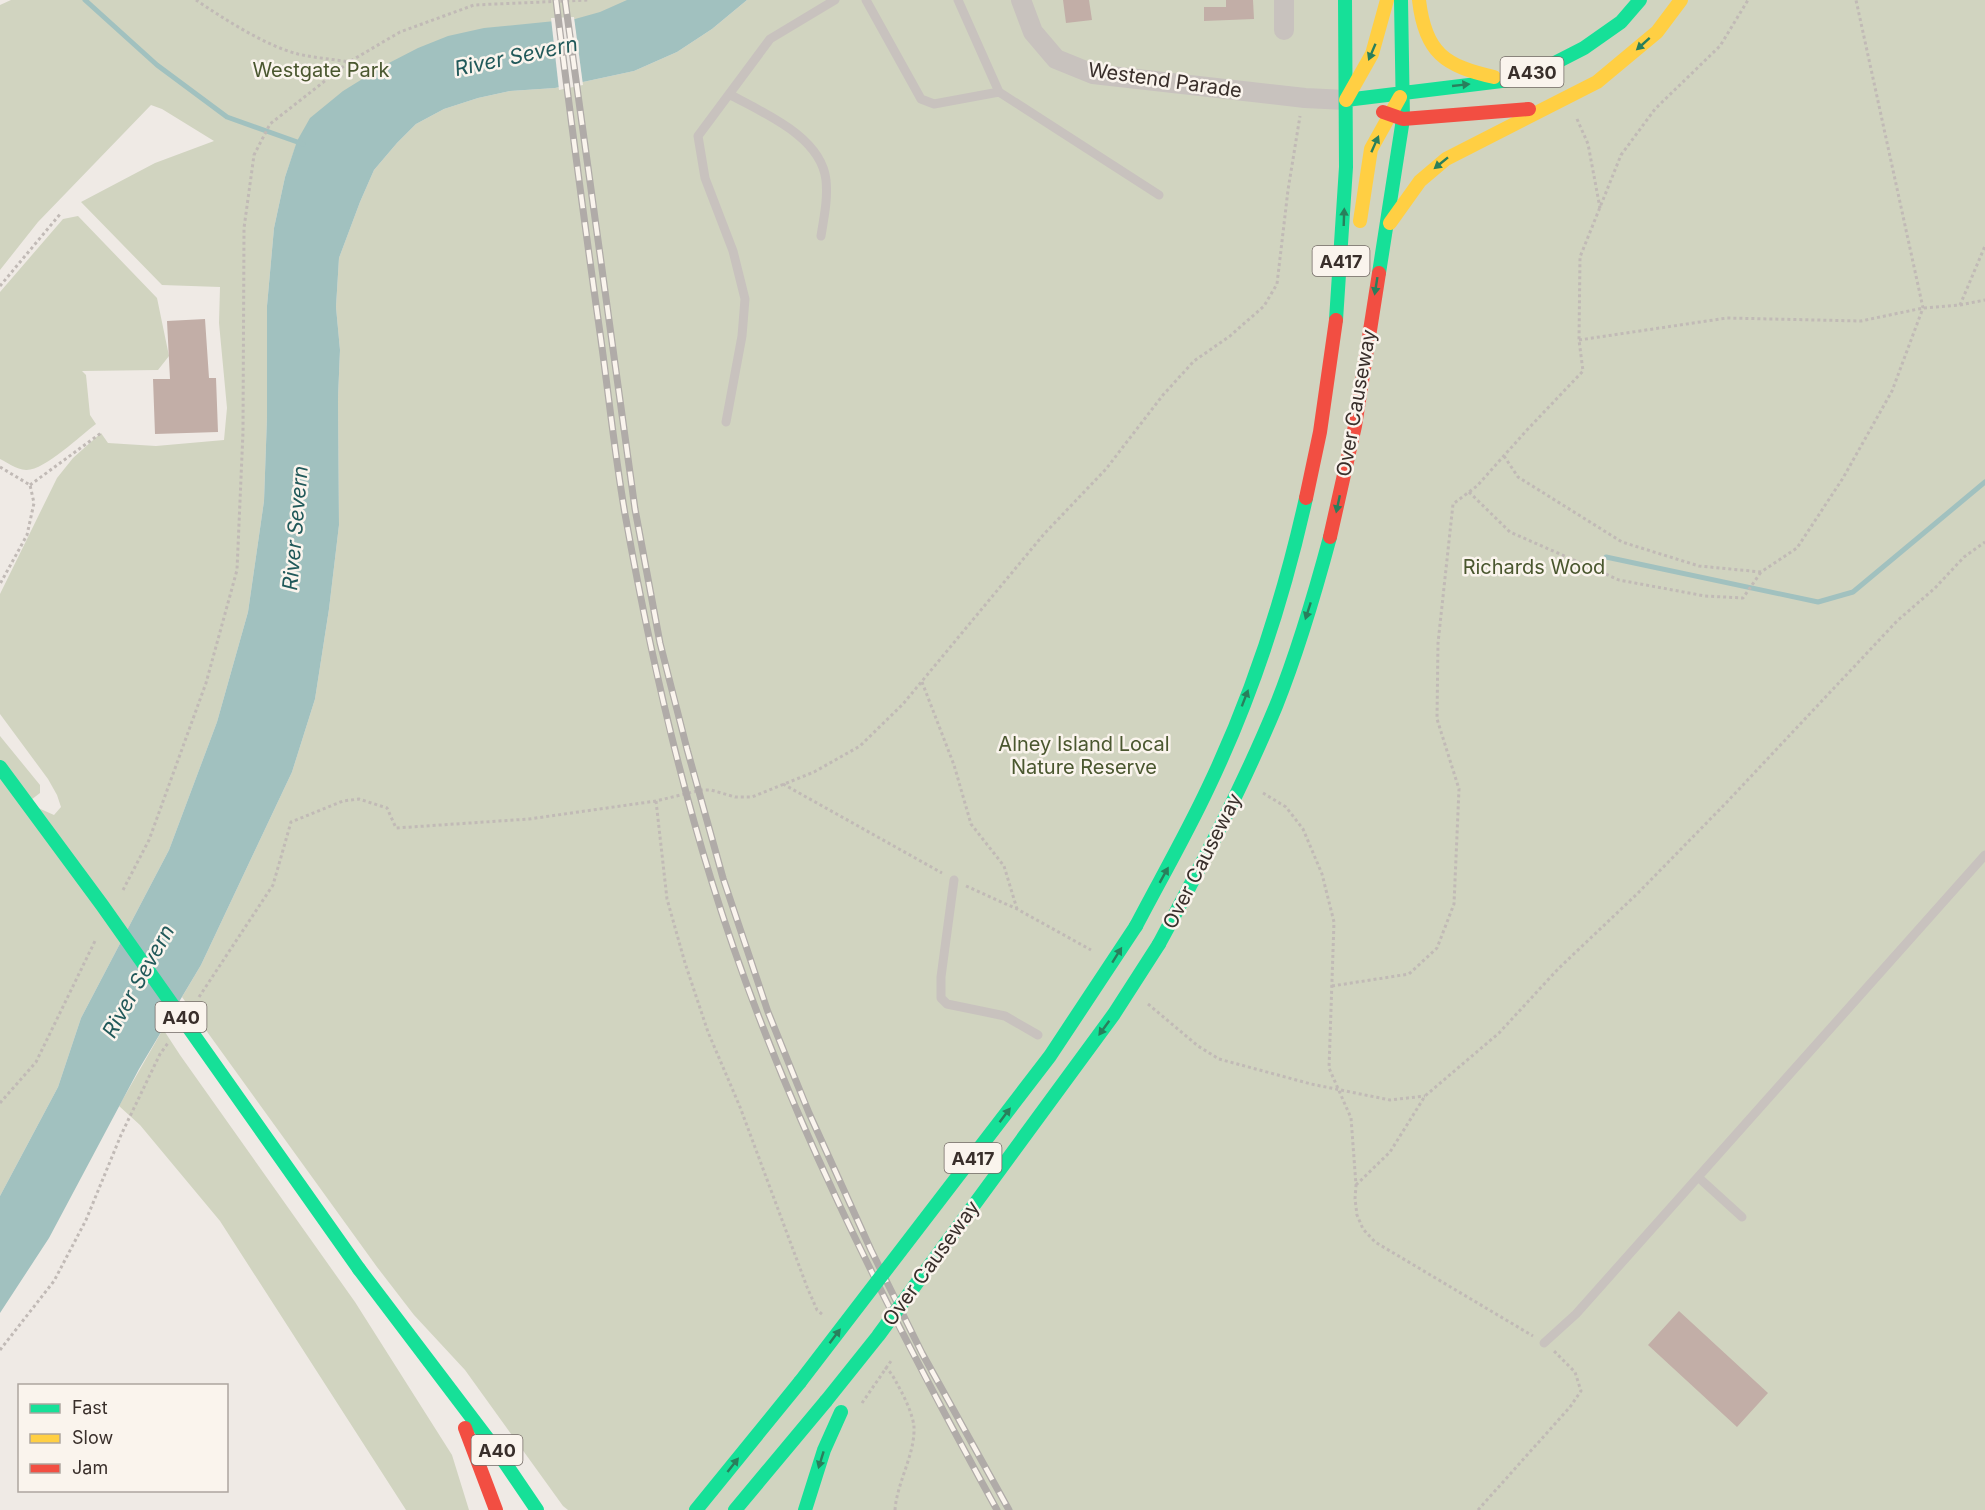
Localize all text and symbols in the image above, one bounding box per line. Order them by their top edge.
water label: River Severn [452,31,580,81]
one-way arrow [1636,37,1651,50]
one-way arrow [1367,43,1376,61]
street label: Westend Parade [1086,57,1244,103]
road number: A430 [1500,57,1564,87]
park label: Westgate Park [252,58,390,82]
one-way arrow [1451,80,1470,90]
one-way arrow [1370,134,1380,152]
one-way arrow [1434,156,1449,169]
one-way arrow [1340,207,1349,226]
road number: A417 [1312,246,1370,276]
one-way arrow [1372,276,1381,295]
street label: Over Causeway [1331,328,1381,478]
water label: River Severn [277,465,313,591]
one-way arrow [1333,494,1343,513]
park label: Richards Wood [1463,555,1605,579]
one-way arrow [1303,602,1313,620]
one-way arrow [1241,689,1251,707]
park label: Alney Island Local Nature Reserve [998,732,1170,779]
street label: Over Causeway [1157,789,1247,933]
one-way arrow [1159,866,1169,883]
water label: River Severn [97,920,179,1042]
one-way arrow [1112,947,1123,963]
road number: A40 [156,1002,207,1032]
one-way arrow [1098,1020,1110,1036]
one-way arrow [999,1107,1011,1122]
road number: A417 [944,1143,1002,1173]
street label: Over Causeway [877,1196,985,1330]
one-way arrow [829,1328,841,1343]
legend [18,1384,228,1492]
text: Fast [72,1397,108,1418]
text: Slow [72,1427,113,1448]
road number: A40 [472,1435,522,1465]
one-way arrow [815,1451,825,1469]
text: Jam [72,1457,108,1478]
one-way arrow [727,1458,739,1473]

